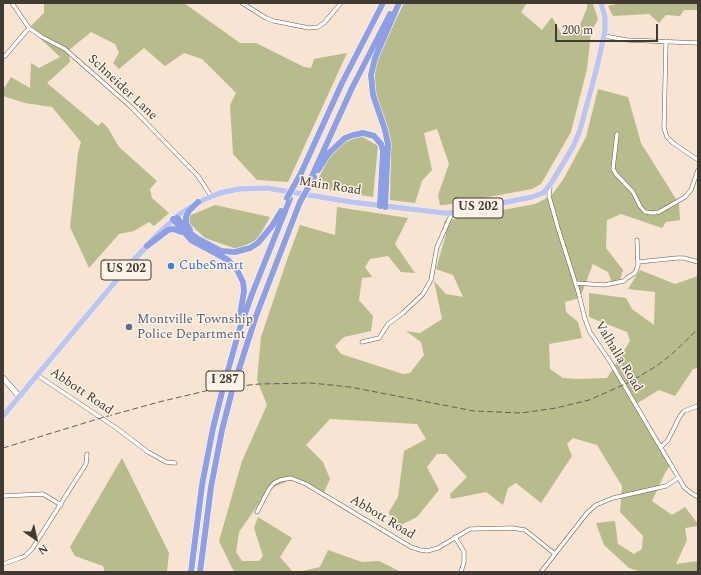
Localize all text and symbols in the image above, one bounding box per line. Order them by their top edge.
scale bar [557,16,660,42]
text: 200 m [562,21,593,40]
street label: Schneider Lane [84,52,160,124]
street label: Main Road [298,174,362,200]
road number: US 202 [453,198,503,218]
place label: CubeSmart [179,258,244,274]
road number: US 202 [101,260,151,280]
marker: CubeSmart [166,261,176,271]
place label: Montville Township Police Department [137,312,253,343]
street label: Valhalla Road [591,319,645,395]
marker: Montville Township Police Department [124,322,134,332]
street label: Abbott Road [46,365,116,419]
road number: I 287 [206,371,244,391]
street label: Abbott Road [347,493,417,543]
north arrow [16,519,56,559]
text: N [35,540,51,559]

